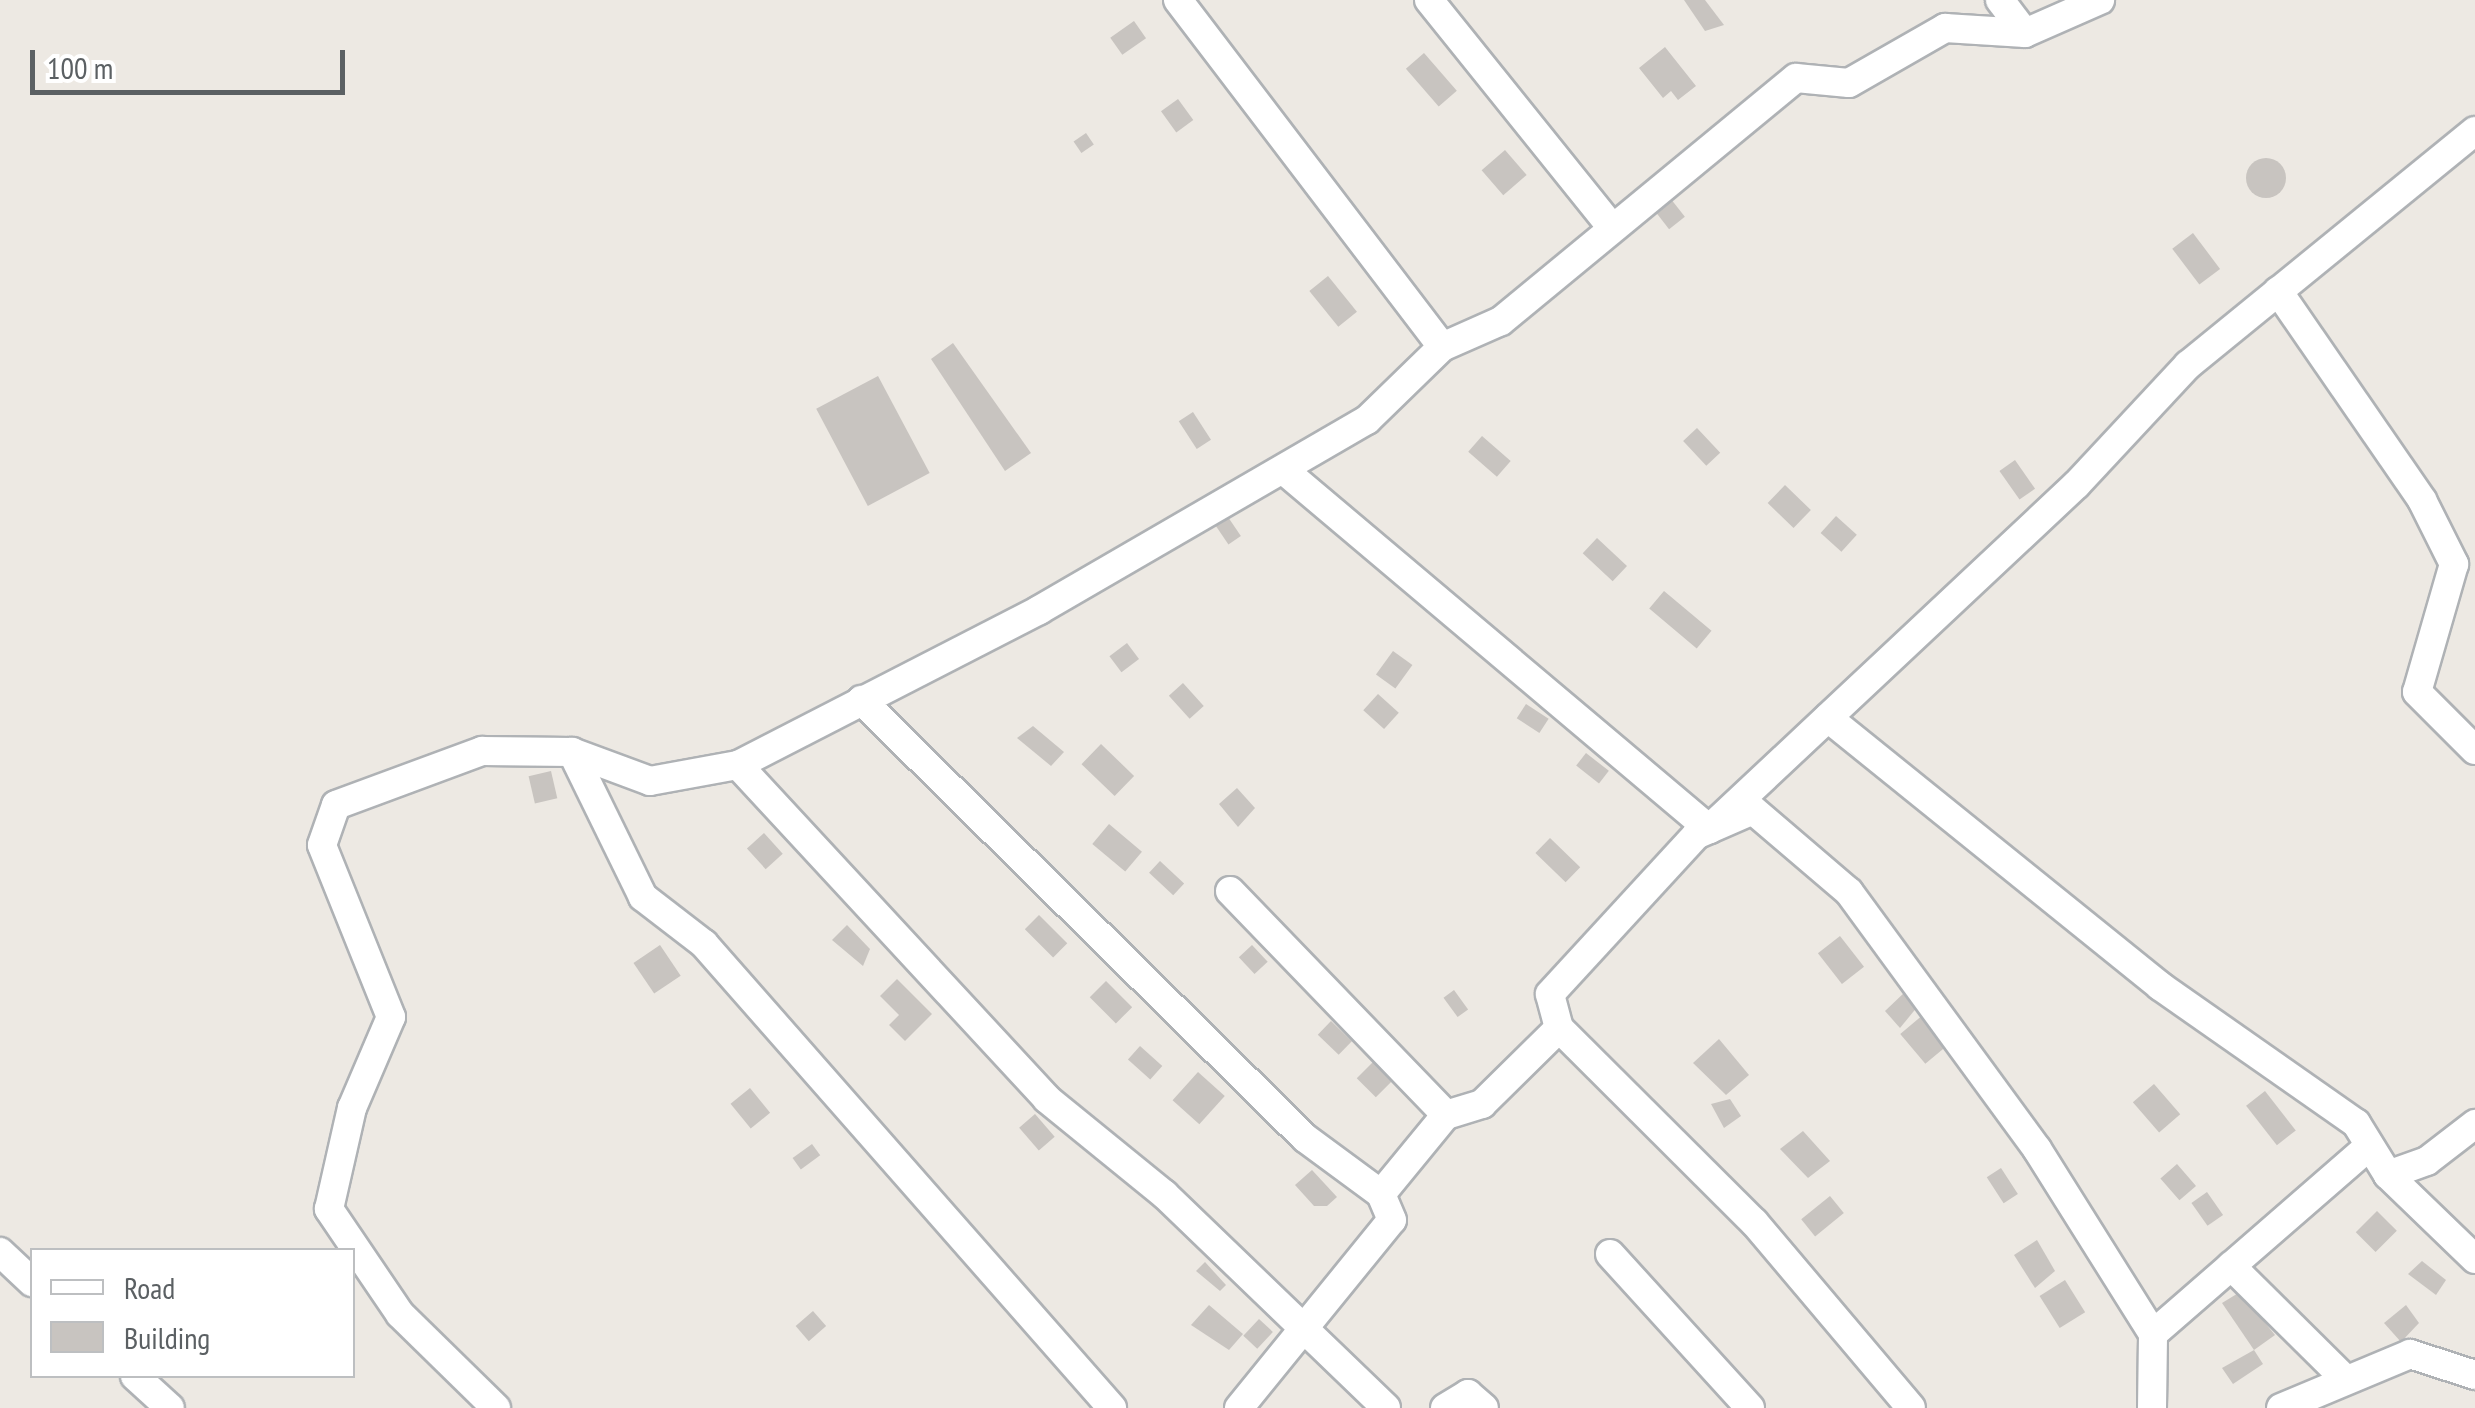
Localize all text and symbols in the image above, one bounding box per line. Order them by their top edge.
scale bar [35,30,350,92]
text: 100 m [47,48,113,87]
legend [30,1248,355,1378]
text: Road [124,1268,175,1307]
text: Building [124,1318,210,1357]

